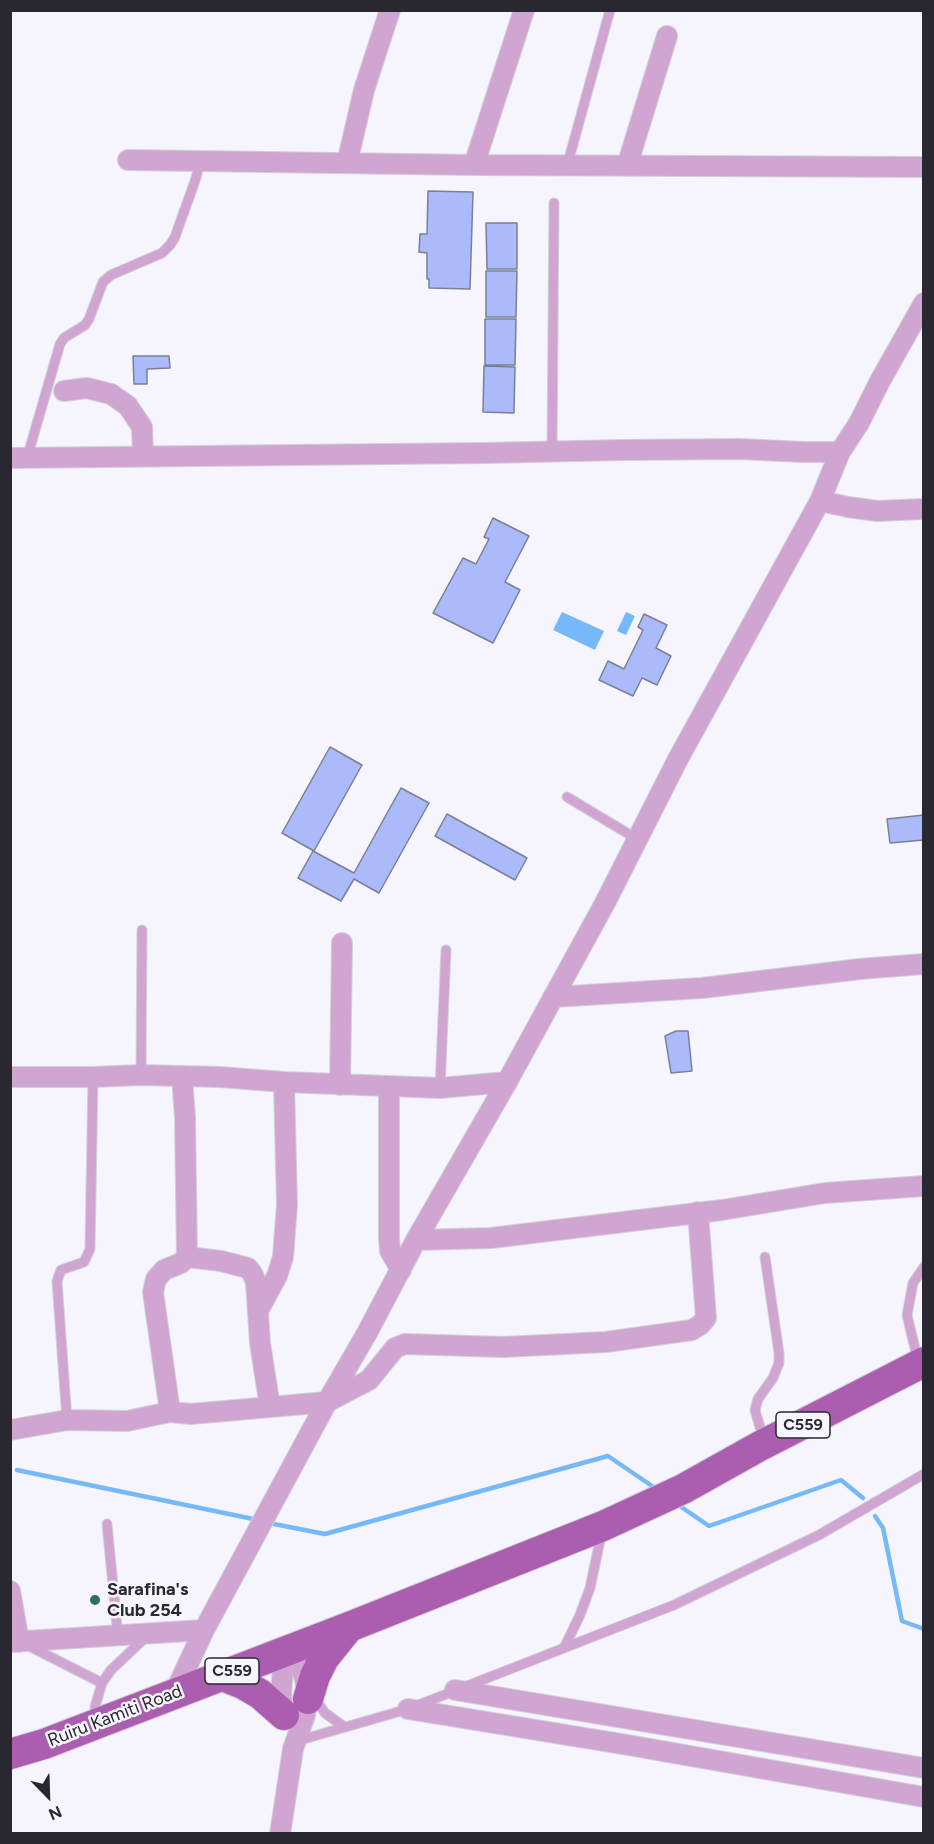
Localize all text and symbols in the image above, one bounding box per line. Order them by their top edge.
road number: C559 [776,1412,830,1438]
place label: Sarafina's Club 254 [107,1579,188,1622]
marker: Sarafina's Club 254 [88,1593,102,1607]
road number: C559 [205,1658,259,1684]
street label: Ruiru Kamiti Road [45,1680,185,1752]
north arrow [18,1766,78,1826]
text: N [46,1802,65,1824]

